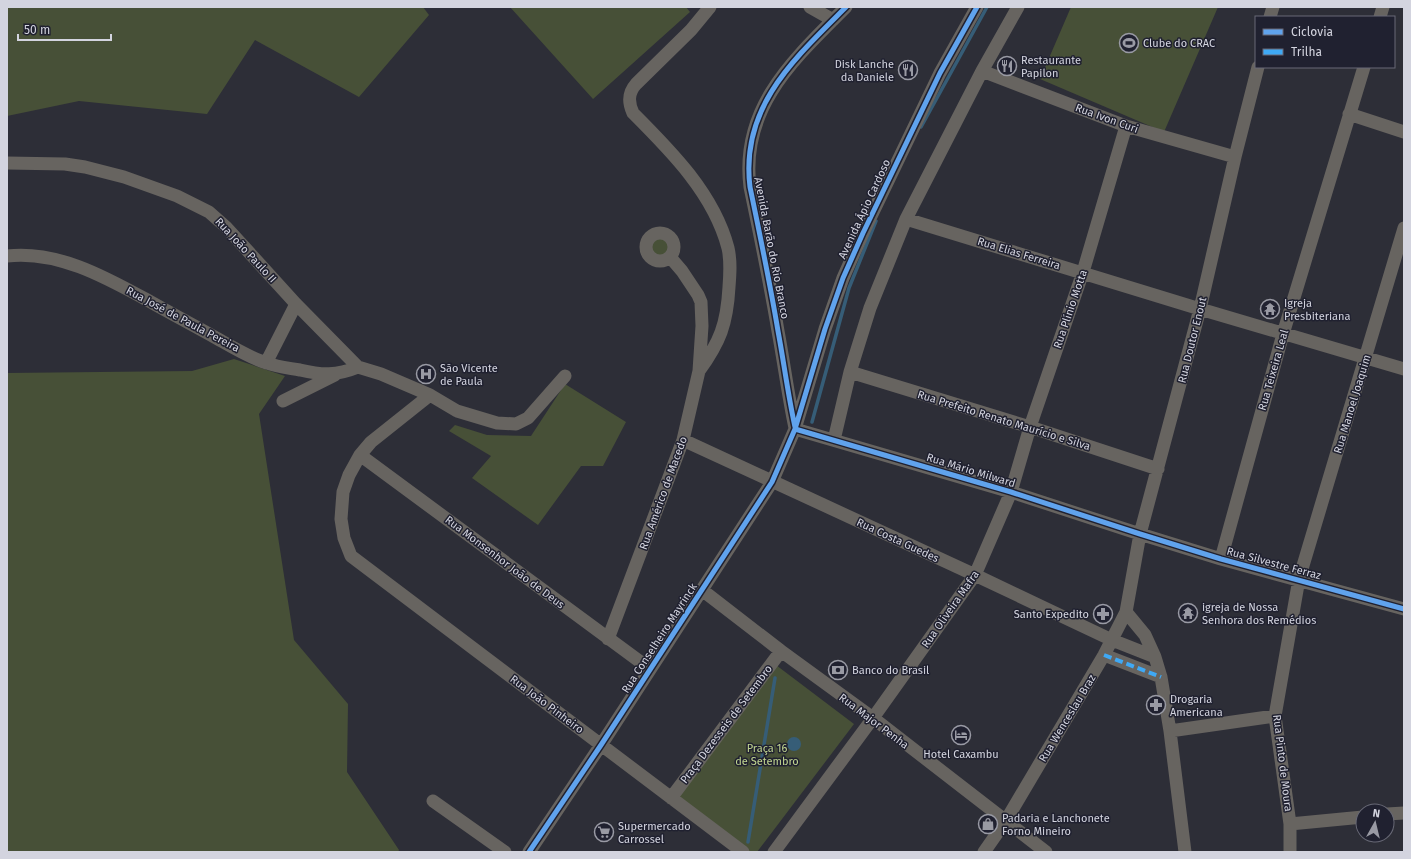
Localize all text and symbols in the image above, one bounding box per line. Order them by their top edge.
scale bar [18,16,111,42]
legend [1255,16,1395,68]
text: 50 m [24,23,50,37]
text: Ciclovia [1291,25,1333,39]
sports icon: Clube do CRAC [1118,32,1140,54]
place label: Clube do CRAC [1143,37,1215,50]
text: Trilha [1291,45,1322,59]
place label: Restaurante Papilon [1021,54,1081,80]
restaurant icon: Restaurante Papilon [996,55,1018,77]
place label: Disk Lanche da Daniele [835,58,894,84]
restaurant icon: Disk Lanche da Daniele [897,59,919,81]
street label: Rua Ivon Curi [1074,101,1140,136]
street label: Avenida Ápio Cardoso [835,157,893,261]
street label: Avenida Barão do Rio Branco [751,176,792,320]
street label: Rua João Paulo II [212,215,279,286]
street label: Rua Elias Ferreira [976,235,1062,272]
street label: Rua Plínio Motta [1051,268,1090,350]
street label: Rua José de Paula Pereira [124,284,242,355]
street label: Rua Doutor Enout [1175,296,1209,385]
place label: Igreja Presbiteriana [1284,297,1350,323]
temple icon: Igreja Presbiteriana [1259,298,1281,320]
street label: Rua Teixeira Leal [1256,328,1291,412]
street label: Rua Manoel Joaquim [1331,353,1374,455]
place label: São Vicente de Paula [440,362,498,388]
hospital icon: São Vicente de Paula [415,363,437,385]
street label: Rua Prefeito Renato Maurício e Silva [916,388,1092,453]
street label: Rua Américo de Macedo [637,435,690,552]
street label: Rua Mário Milward [925,451,1017,490]
street label: Rua Monsenhor João de Deus [442,513,567,612]
street label: Rua Costa Guedes [855,516,941,565]
street label: Rua Silvestre Ferraz [1225,545,1323,582]
street label: Rua Oliveira Mafra [919,568,982,650]
street label: Rua Conselheiro Mayrinck [619,581,700,696]
place label: igreja de Nossa Senhora dos Remédios [1202,601,1316,627]
temple icon: igreja de Nossa Senhora dos Remédios [1177,602,1199,624]
pharmacy icon: Santo Expedito [1092,603,1114,625]
place label: Santo Expedito [1014,608,1089,621]
bank icon: Banco do Brasil [827,659,849,681]
street label: Praça Dezesseis de Setembro [678,663,775,786]
place label: Banco do Brasil [852,664,929,677]
street label: Rua João Pinheiro [507,672,586,736]
street label: Rua Wenceslau Braz [1036,672,1099,764]
street label: Rua Major Penha [836,691,911,752]
place label: Drogaria Americana [1170,693,1223,719]
pharmacy icon: Drogaria Americana [1145,694,1167,716]
street label: Rua Pinto de Moura [1270,714,1295,812]
hotel icon: Hotel Caxambu [950,724,972,746]
park label: Praça 16 de Setembro [735,742,799,768]
place label: Hotel Caxambu [923,748,999,761]
north arrow [1355,803,1395,843]
text: N [1372,807,1381,821]
place label: Padaria e Lanchonete Forno Mineiro [1002,812,1110,838]
shop icon: Padaria e Lanchonete Forno Mineiro [977,813,999,835]
place label: Supermercado Carrossel [618,820,691,846]
supermarket icon: Supermercado Carrossel [593,821,615,843]

